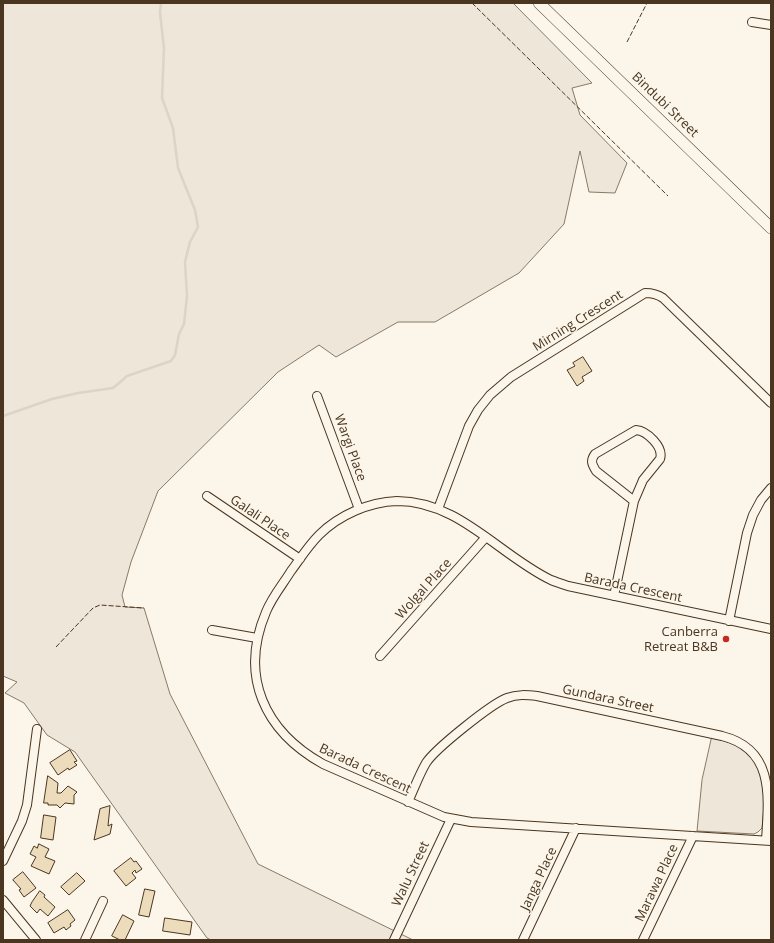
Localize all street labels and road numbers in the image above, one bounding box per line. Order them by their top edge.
street label: Bindubi Street [628,69,702,141]
street label: Mirning Crescent [530,287,626,355]
street label: Wargi Place [331,412,369,484]
street label: Galali Place [227,492,293,544]
street label: Wolgal Place [393,556,455,622]
street label: Barada Crescent [583,570,683,606]
street label: Gundara Street [561,682,655,716]
street label: Barada Crescent [316,741,414,797]
street label: Walu Street [389,839,433,909]
street label: Marawa Place [632,842,682,924]
street label: Janga Place [518,845,560,913]

